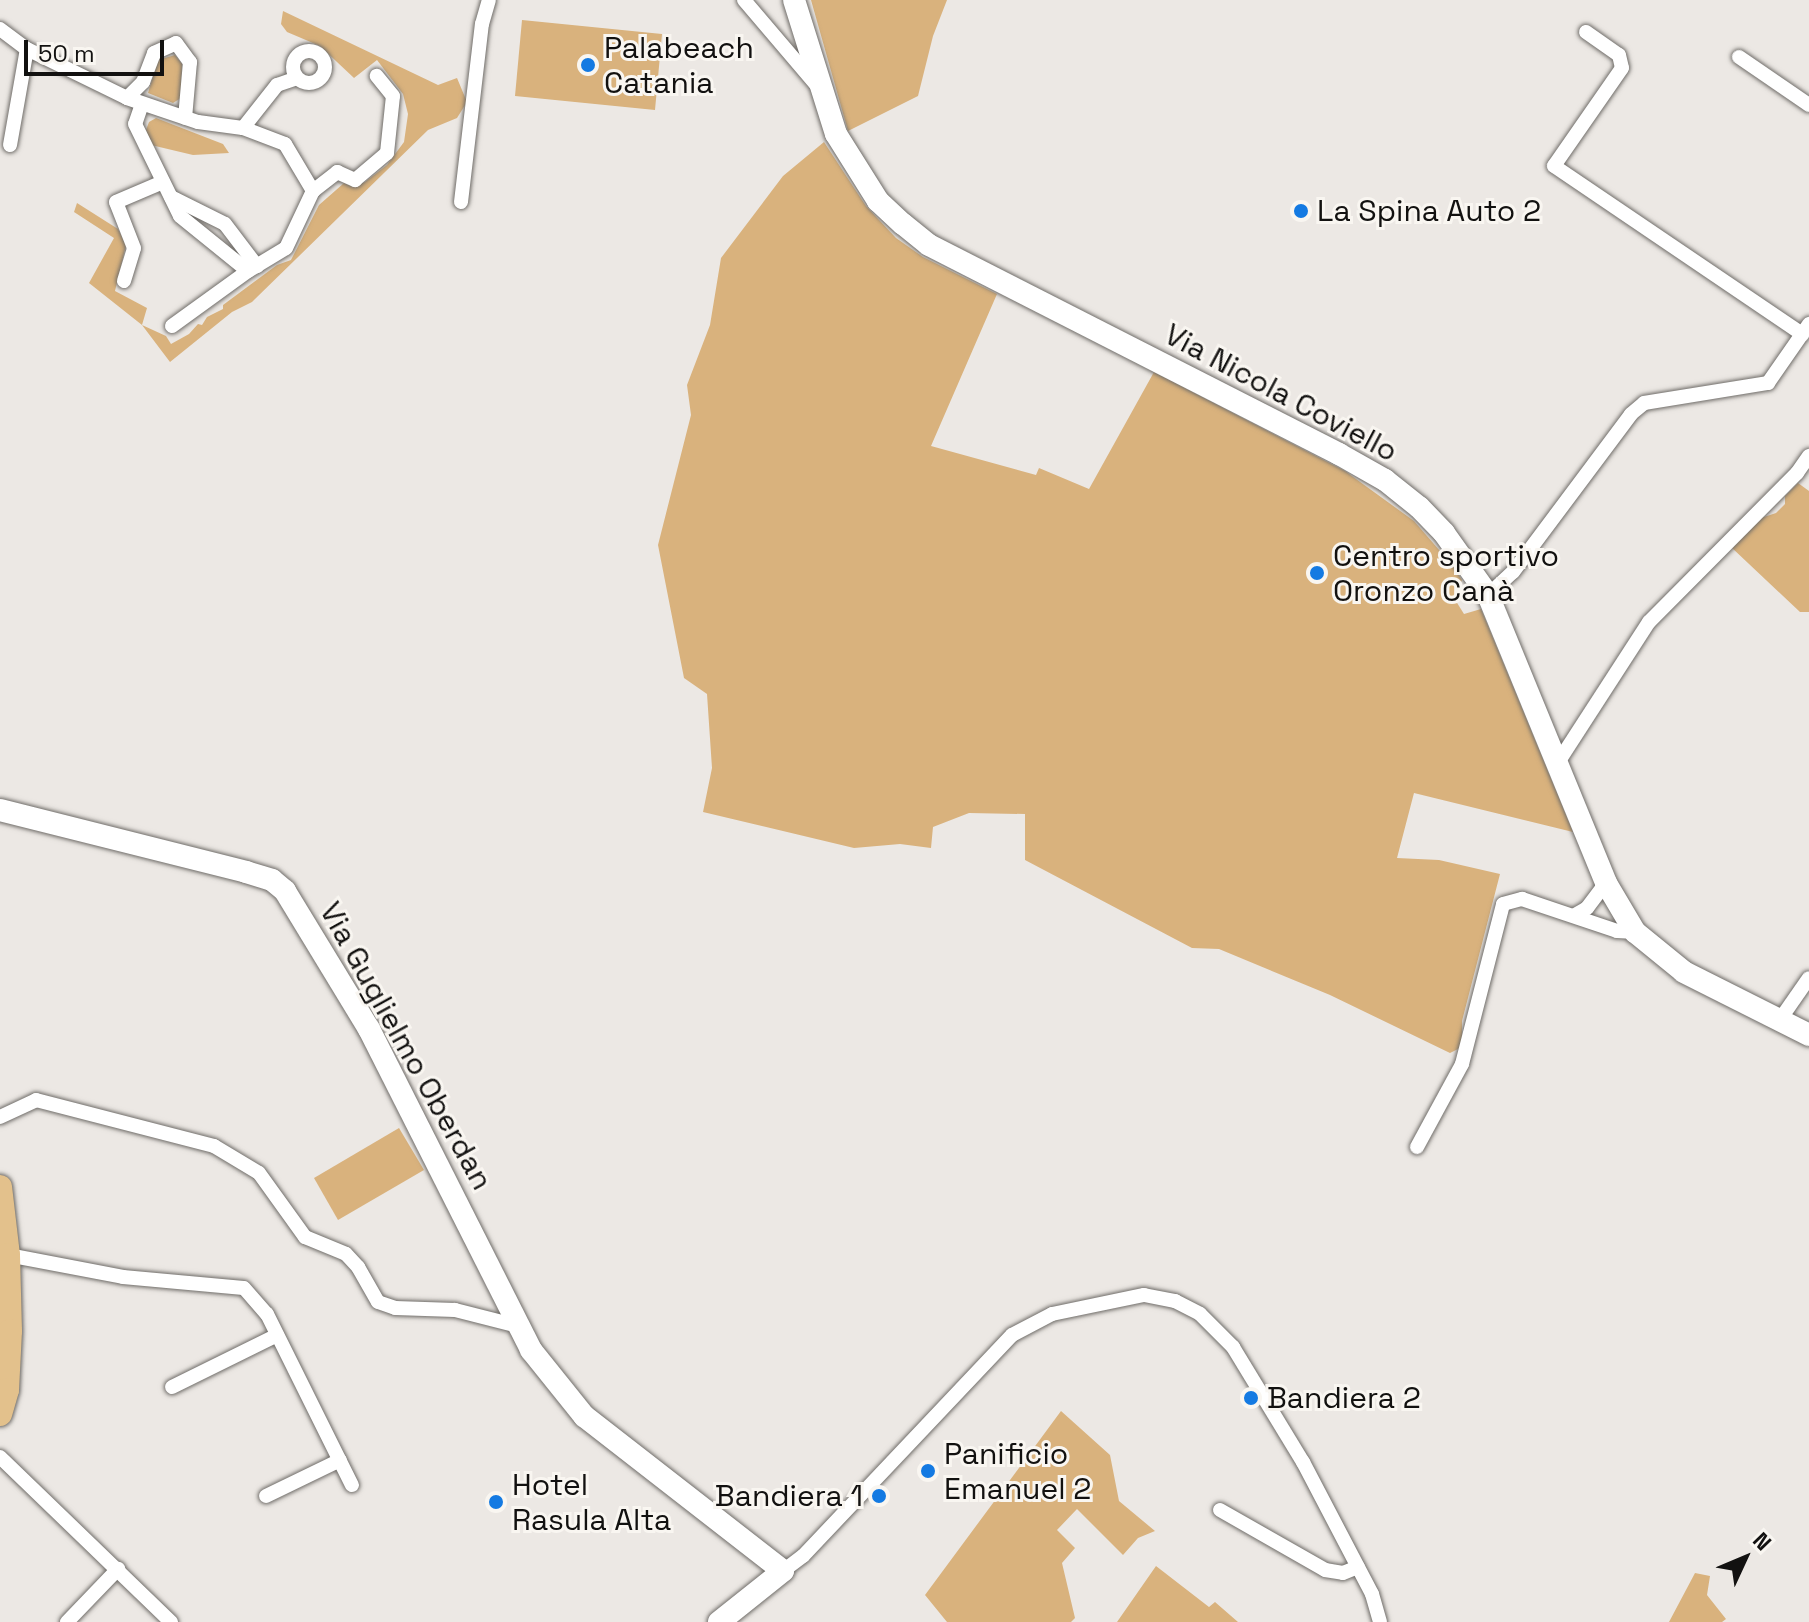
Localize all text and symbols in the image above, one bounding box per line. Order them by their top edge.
scale bar [28,24,168,74]
place label: Palabeach Catania [604,30,754,100]
text: 50 m [38,38,95,69]
marker: Palabeach Catania [579,56,597,74]
place label: La Spina Auto 2 [1317,193,1542,229]
marker: La Spina Auto 2 [1292,202,1310,220]
street label: Via Nicola Coviello [1158,316,1404,470]
place label: Centro sportivo Oronzo Canà [1333,538,1559,608]
marker: Centro sportivo Oronzo Canà [1308,564,1326,582]
street label: Via Guglielmo Oberdan [312,896,500,1196]
place label: Bandiera 2 [1267,1380,1421,1416]
marker: Bandiera 2 [1242,1389,1260,1407]
place label: Panificio Emanuel 2 [944,1436,1091,1506]
marker: Panificio Emanuel 2 [919,1462,937,1480]
place label: Hotel Rasula Alta [512,1467,672,1538]
place label: Bandiera 1 [715,1478,863,1514]
marker: Bandiera 1 [870,1487,888,1505]
marker: Hotel Rasula Alta [487,1493,505,1511]
north arrow [1705,1518,1785,1598]
text: N [1747,1526,1777,1556]

